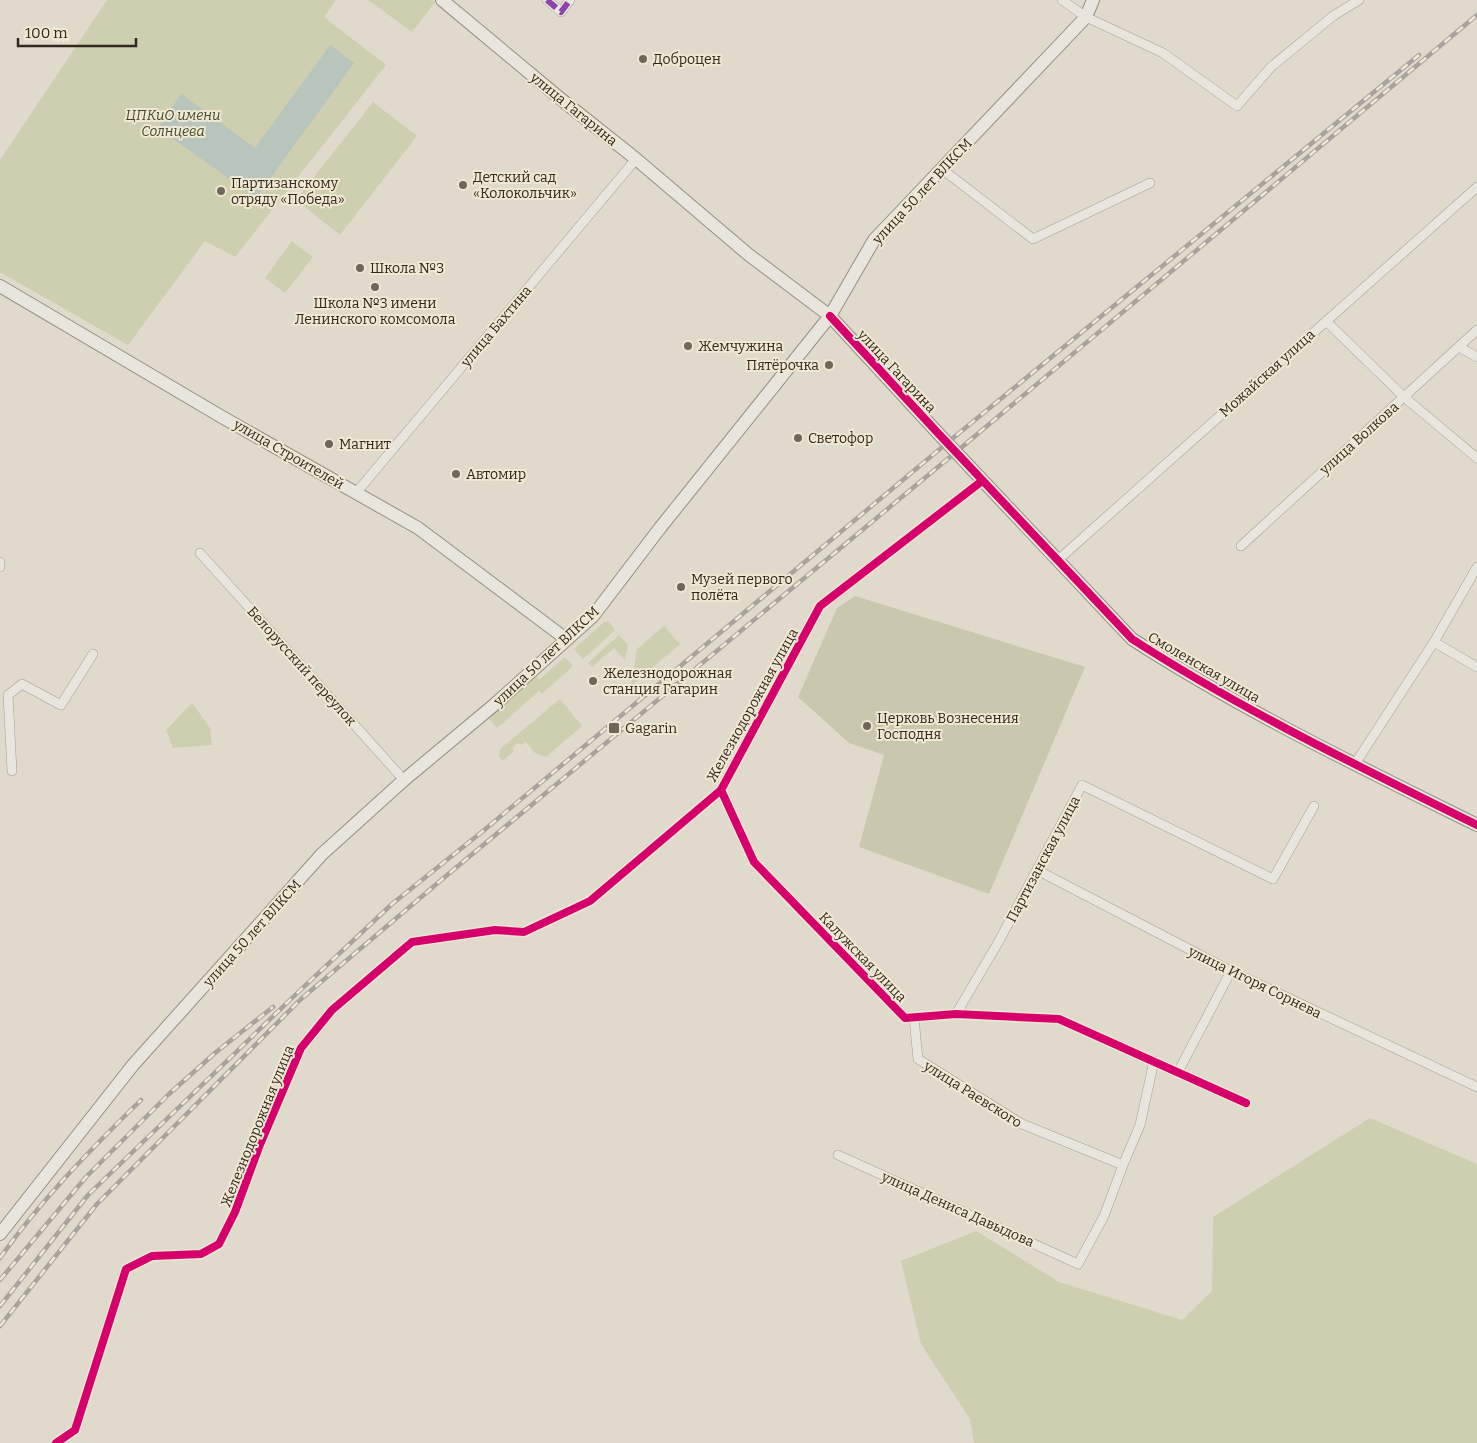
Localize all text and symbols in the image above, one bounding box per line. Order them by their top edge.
scale bar [18,15,135,47]
text: 100 m [25,24,68,42]
place label: Доброцен [653,51,721,68]
marker: Доброцен [637,53,649,65]
street label: улица Гагарина [526,68,621,150]
park label: ЦПКиО имени Солнцева [126,107,220,140]
street label: улица 50 лет ВЛКСМ [868,135,976,248]
place label: Детский сад «Колокольчик» [473,169,577,202]
place label: Партизанскому отряду «Победа» [231,175,345,208]
marker: Детский сад «Колокольчик» [457,179,469,191]
marker: Партизанскому отряду «Победа» [215,185,227,197]
place label: Школа №3 [370,260,444,277]
marker: Школа №3 [354,262,366,274]
marker: Школа №3 имени Ленинского комсомола [369,281,381,293]
street label: улица Бахтина [457,282,536,371]
place label: Школа №3 имени Ленинского комсомола [295,295,456,328]
street label: улица Гагарина [853,326,940,417]
street label: Можайская улица [1216,326,1319,421]
place label: Жемчужина [698,338,784,355]
marker: Жемчужина [682,340,694,352]
place label: Пятёрочка [746,357,819,374]
marker: Пятёрочка [823,359,835,371]
street label: улица Волкова [1316,398,1403,479]
street label: улица Строителей [230,415,347,493]
place label: Светофор [808,430,873,447]
marker: Светофор [792,432,804,444]
place label: Магнит [339,436,391,453]
marker: Магнит [323,438,335,450]
place label: Автомир [466,466,526,483]
marker: Автомир [450,468,462,480]
place label: Музей первого полёта [691,571,793,604]
marker: Музей первого полёта [675,581,687,593]
street label: Белорусский переулок [244,603,360,730]
street label: улица 50 лет ВЛКСМ [489,603,603,710]
street label: Железнодорожная улица [703,625,802,785]
street label: Смоленская улица [1145,628,1263,707]
place label: Железнодорожная станция Гагарин [603,665,732,698]
marker: Железнодорожная станция Гагарин [587,675,599,687]
place label: Церковь Вознесения Господня [877,710,1019,743]
place label: Gagarin [625,720,677,737]
marker: Церковь Вознесения Господня [861,720,873,732]
marker: Gagarin [607,721,621,735]
street label: Партизанская улица [1003,793,1084,925]
street label: улица 50 лет ВЛКСМ [199,876,305,991]
street label: Калужская улица [815,909,910,1006]
street label: улица Игоря Сорнева [1185,942,1324,1022]
street label: Железнодорожная улица [217,1042,298,1210]
street label: улица Раевского [920,1057,1025,1131]
street label: улица Дениса Давыдова [878,1168,1037,1251]

